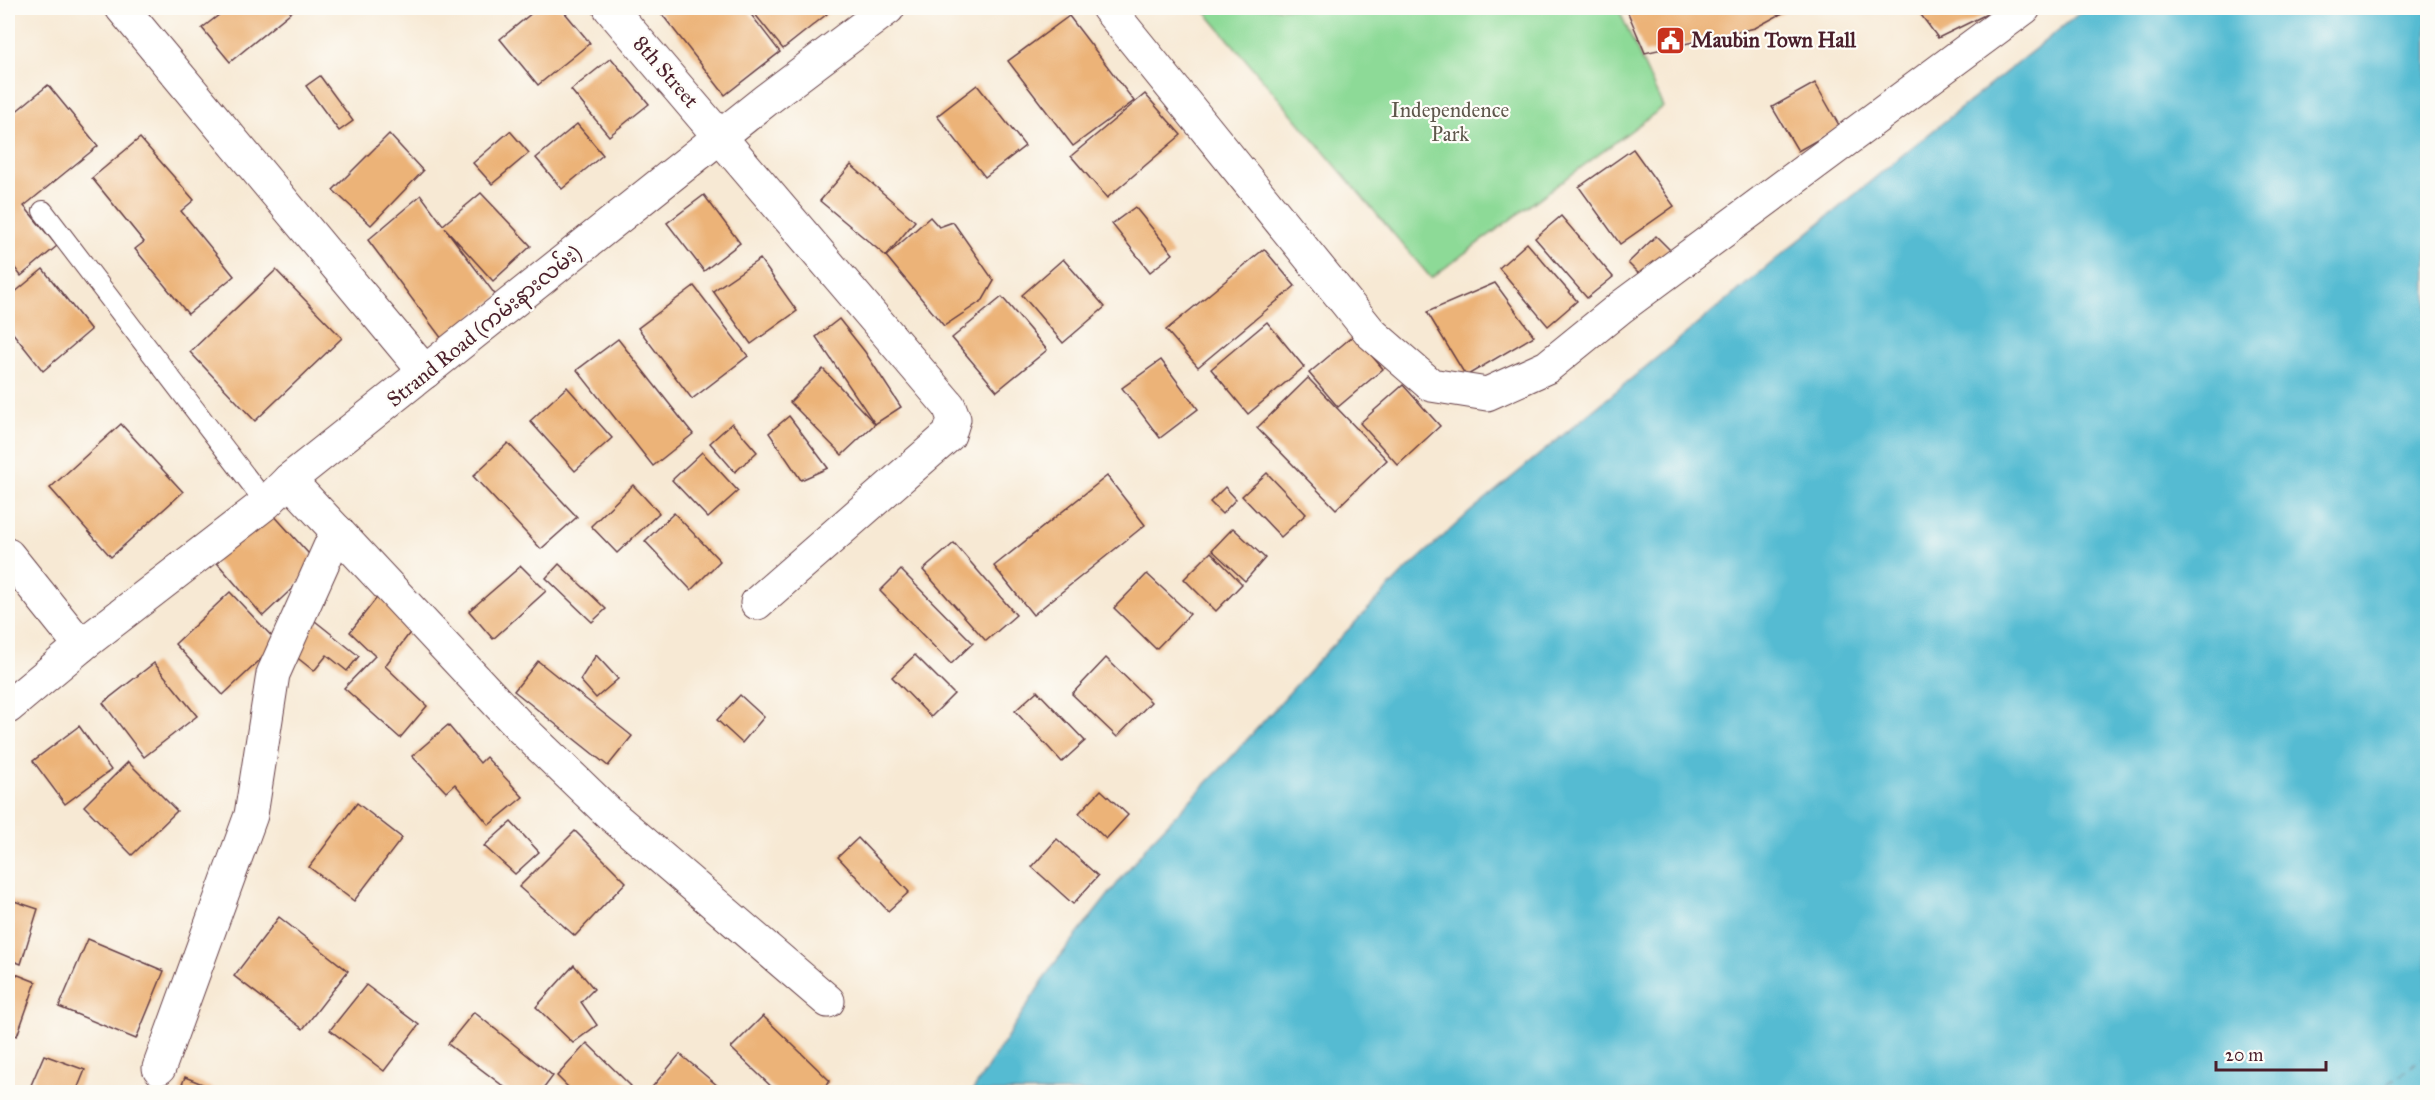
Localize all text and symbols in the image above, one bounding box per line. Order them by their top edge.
public building icon: Maubin Town Hall [1654,24,1686,56]
place label: Maubin Town Hall [1691,27,1857,53]
street label: 8th Street [628,31,705,114]
park label: Independence Park [1391,97,1510,147]
street label: Strand Road (ကမ်းနားလမ်း) [380,237,589,416]
scale bar [2216,1034,2326,1072]
text: 20 m [2225,1044,2263,1066]

